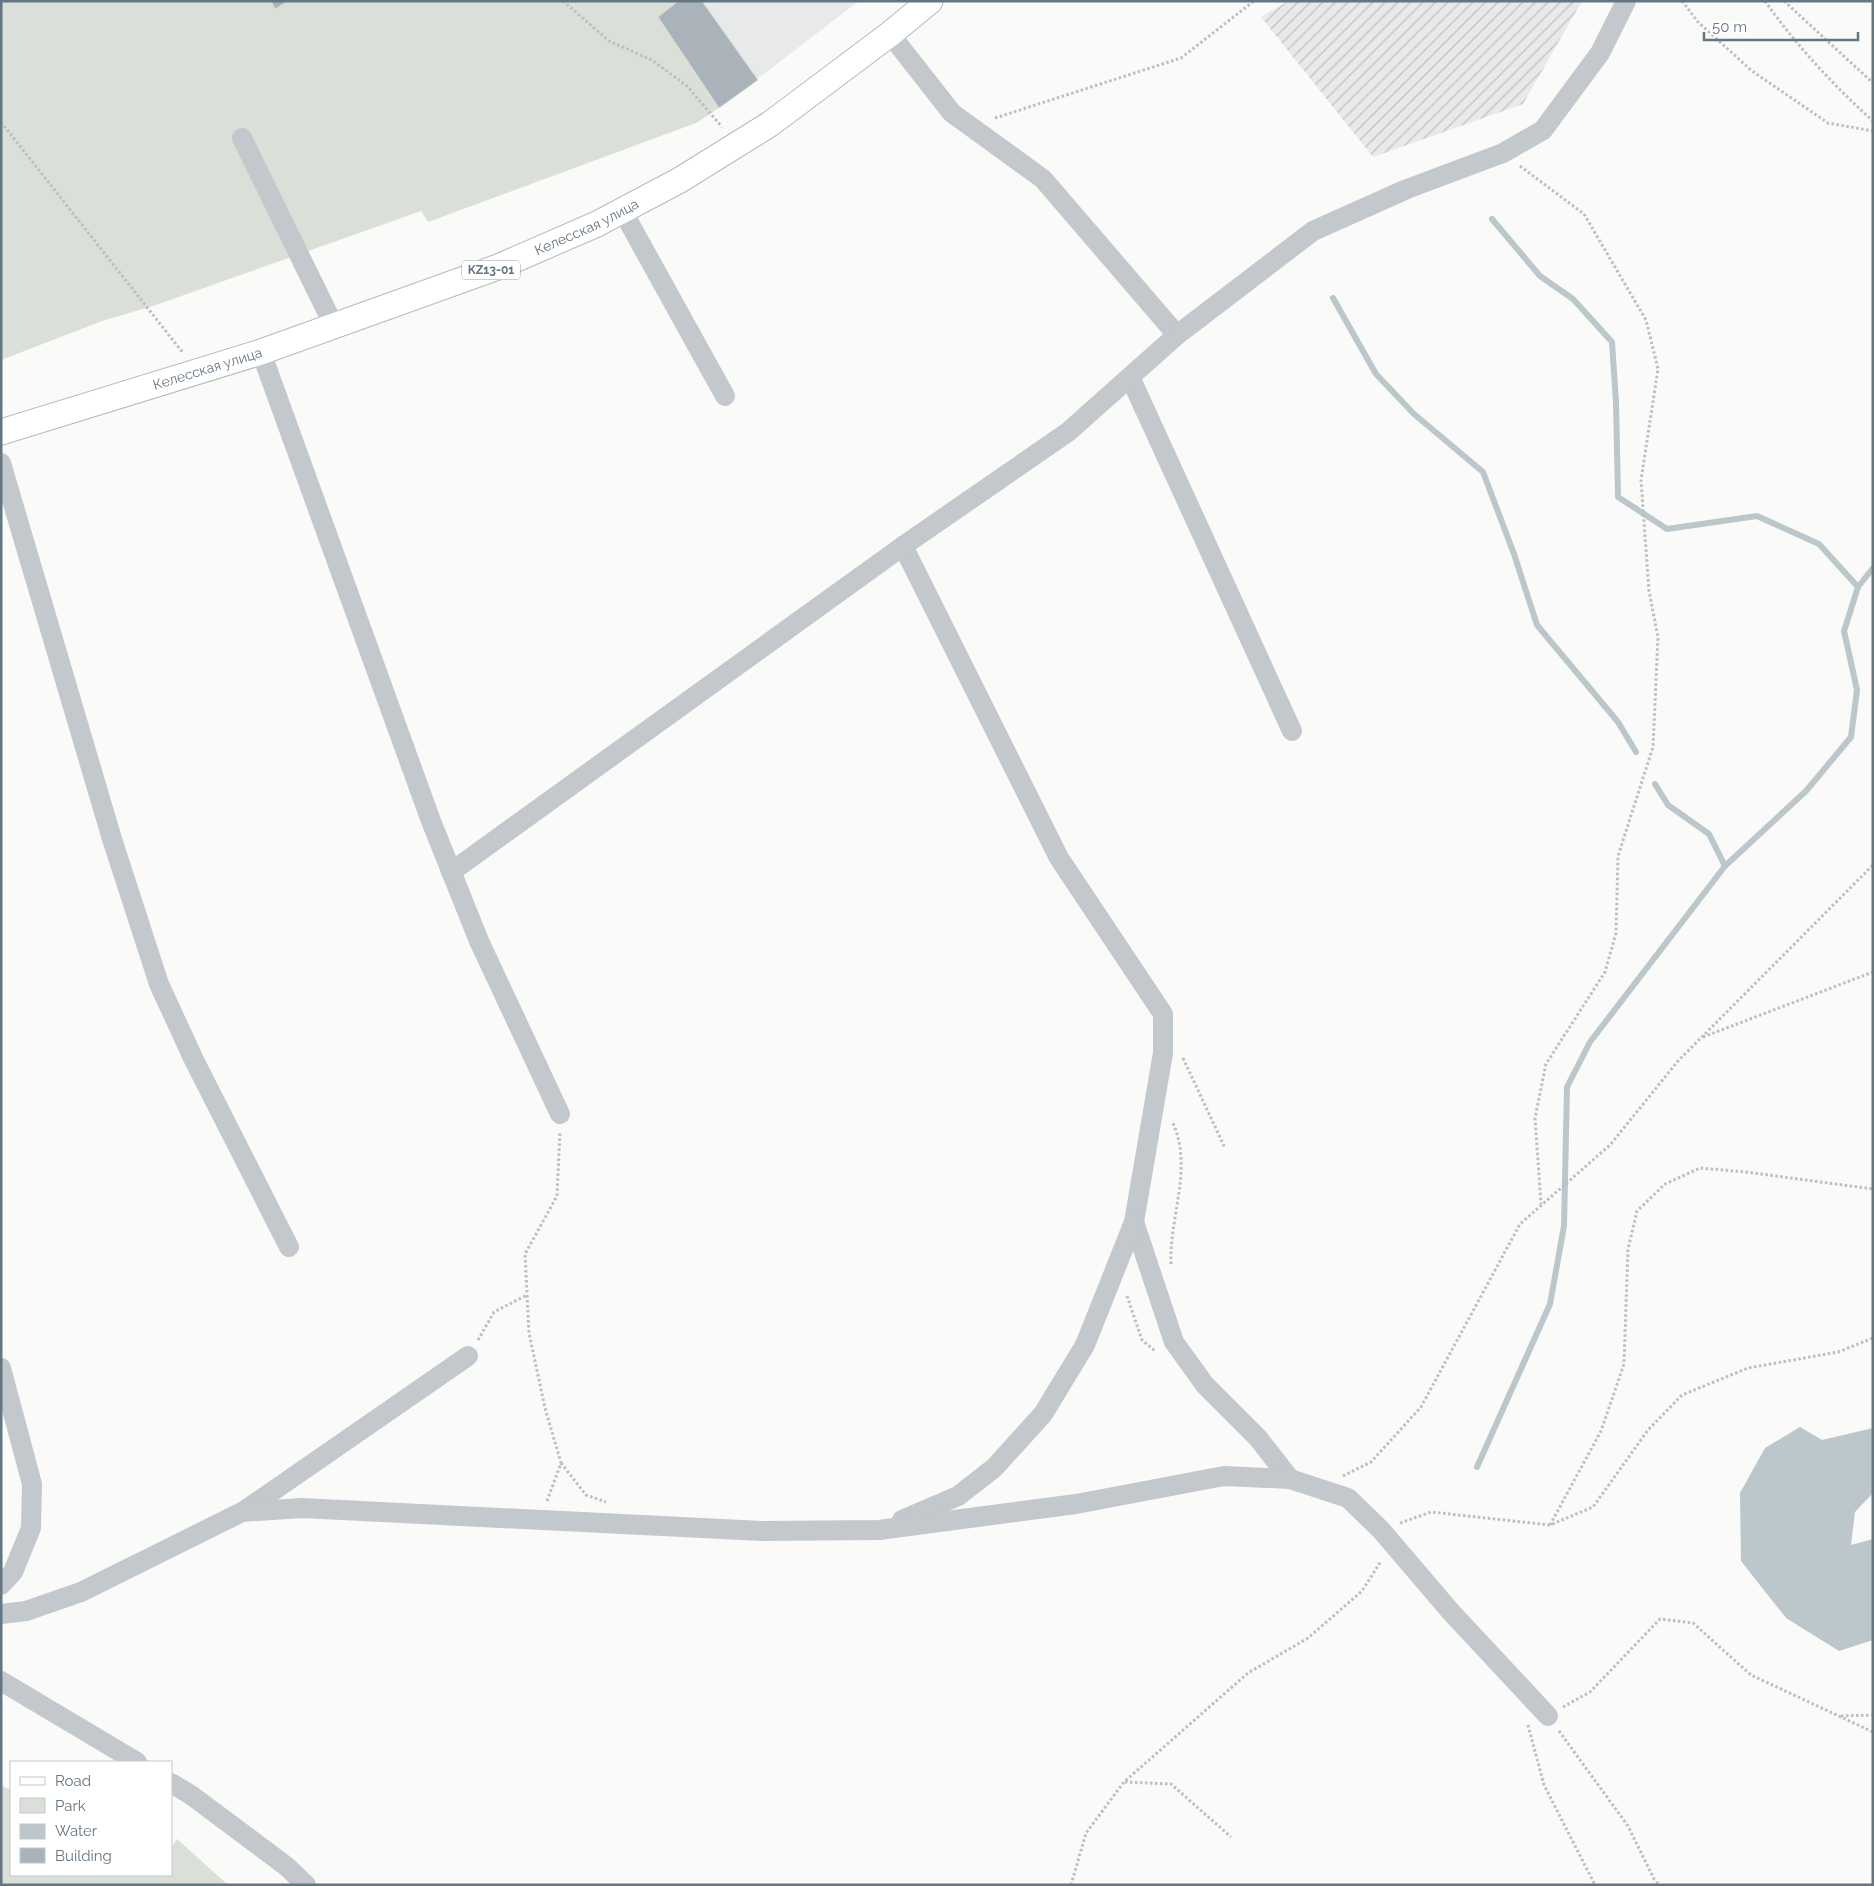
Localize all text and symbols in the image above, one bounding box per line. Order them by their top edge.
scale bar [1704,10,1858,42]
text: 50 m [1712,18,1747,36]
street label: Келесская улица [532,195,641,258]
road number: KZ13-01 [462,260,520,280]
street label: Келесская улица [151,344,264,393]
legend [10,1761,172,1876]
text: Road [55,1772,91,1790]
text: Park [55,1797,86,1815]
text: Water [55,1822,98,1840]
text: Building [55,1847,112,1865]

